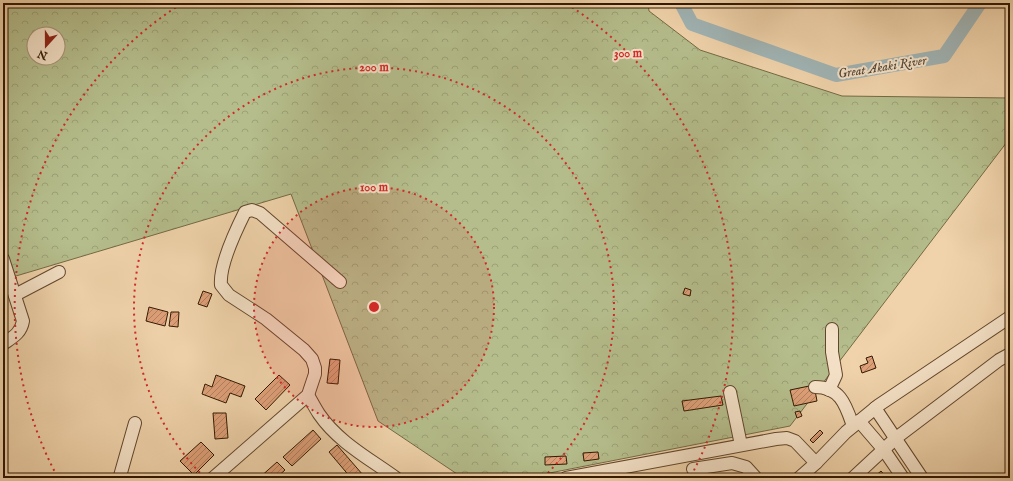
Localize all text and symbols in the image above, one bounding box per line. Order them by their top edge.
north arrow [26,26,66,66]
text: N [35,46,51,63]
text: 300 m [614,46,643,61]
water label: Great Akaki River [837,52,928,83]
text: 200 m [359,60,389,75]
text: 100 m [360,180,389,195]
centre of rings [367,300,381,314]

